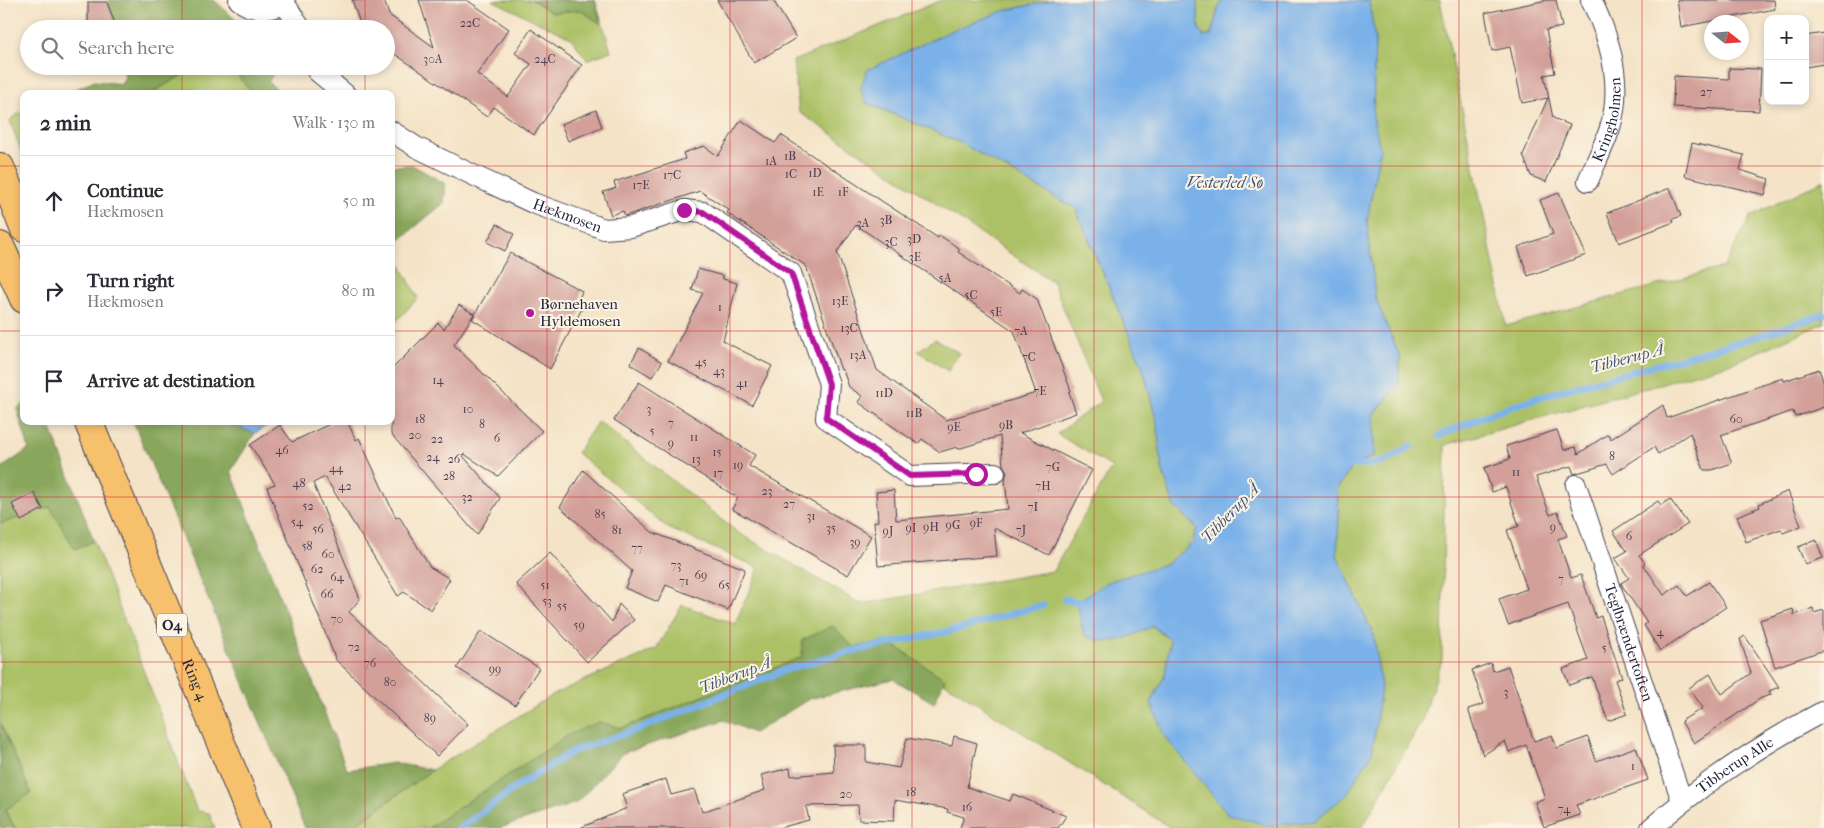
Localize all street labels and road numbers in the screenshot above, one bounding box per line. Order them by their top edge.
street label: Kringholmen [1588,77,1625,165]
street label: Hækmosen [530,195,605,237]
street label: Teglbrændertoften [1601,581,1657,704]
road number: O4 [157,614,187,636]
street label: Ring 4 [178,656,212,705]
street label: Tibberup Alle [1693,733,1777,797]

